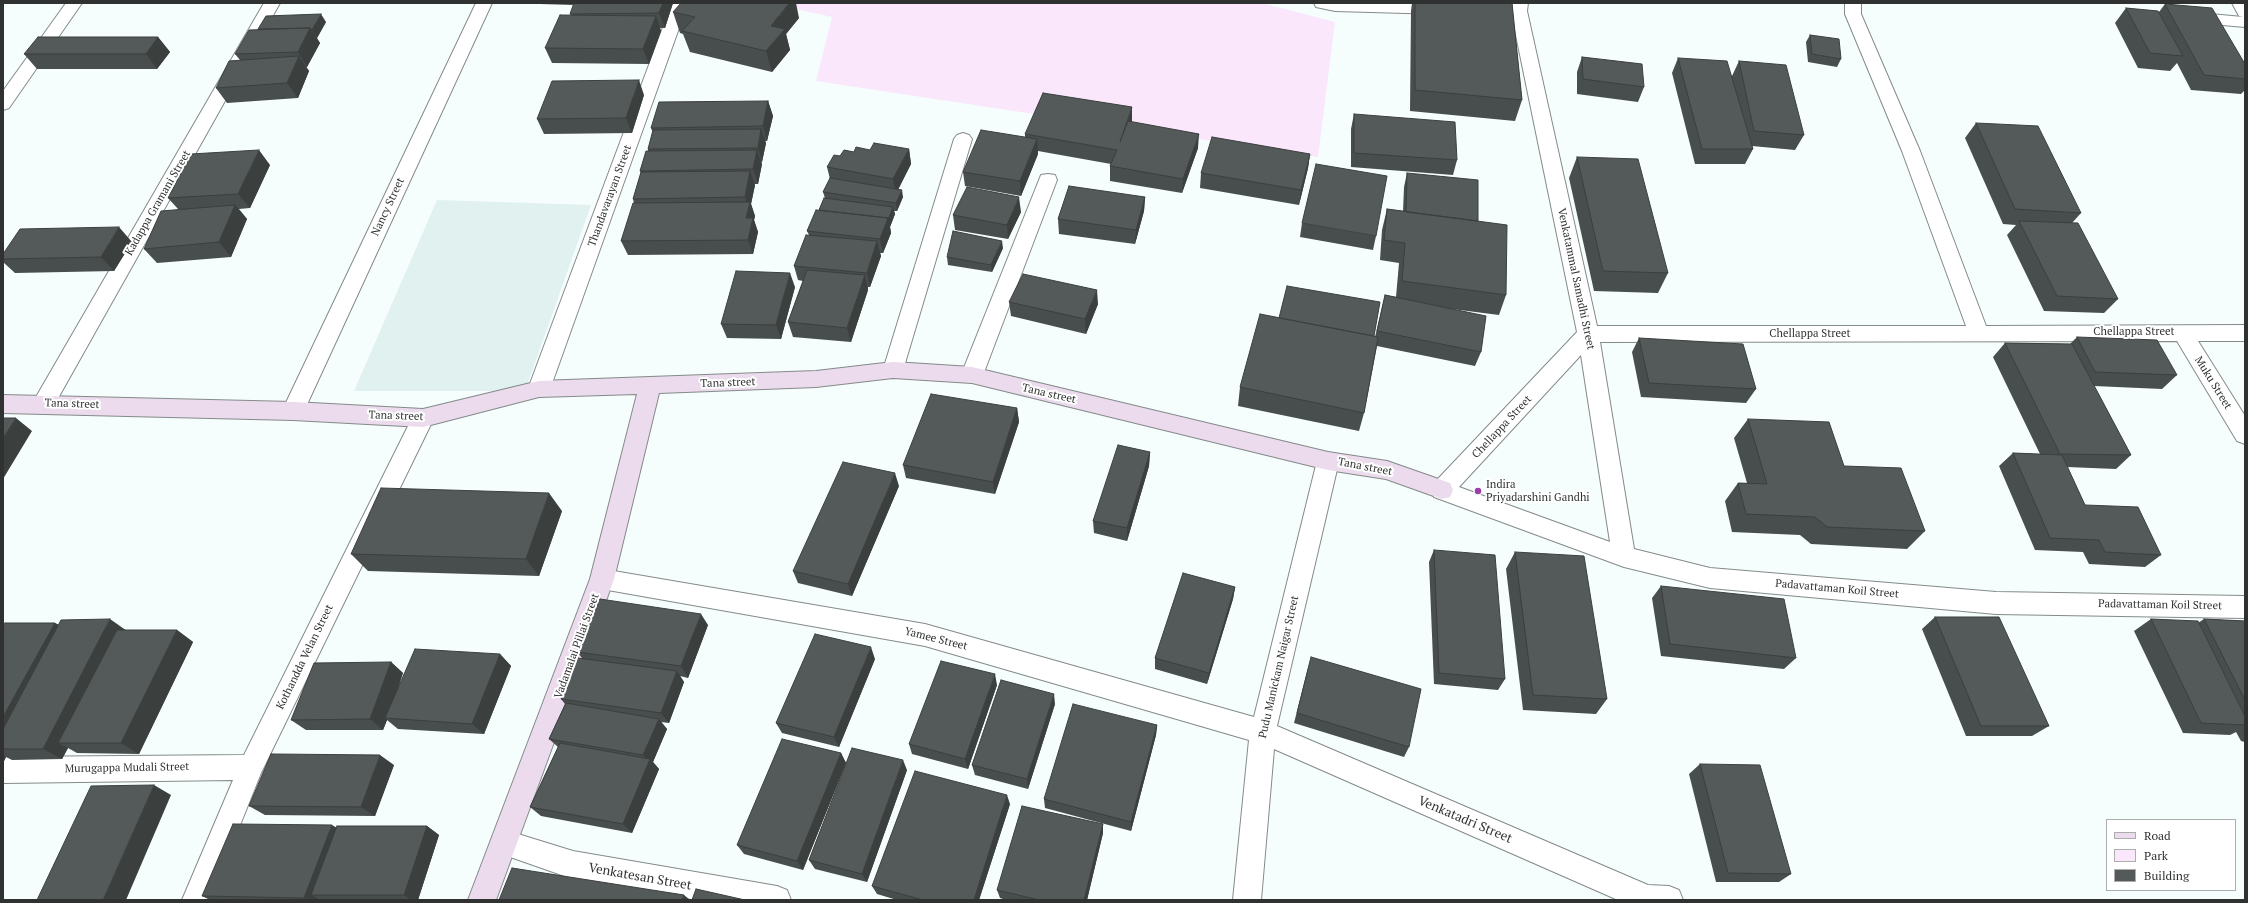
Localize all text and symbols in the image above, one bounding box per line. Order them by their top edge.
street label: Thandavarayan Street [585,143,635,249]
street label: Kadappa Gramani Street [122,148,194,258]
street label: Nancy Street [369,176,407,238]
street label: Venkatammal Samadhi Street [1555,207,1597,351]
street label: Chellappa Street [2093,325,2175,339]
street label: Chellappa Street [1769,327,1851,341]
street label: Muku Street [2192,354,2234,412]
street label: Tana street [700,375,756,391]
street label: Tana street [1021,381,1077,407]
street label: Chellappa Street [1469,393,1535,461]
street label: Tana street [44,396,100,412]
street label: Tana street [368,408,424,424]
street label: Tana street [1337,455,1393,479]
place label: Indira Priyadarshini Gandhi [1486,478,1590,504]
marker: Indira Priyadarshini Gandhi [1473,486,1483,496]
street label: Padavattaman Koil Street [1775,577,1899,601]
street label: Vadamalai Pillai Street [552,592,602,700]
street label: Pudu Manickam Naigar Street [1256,594,1302,740]
street label: Padavattaman Koil Street [2098,597,2222,613]
street label: Kothandda Velan Street [274,602,336,712]
street label: Yamee Street [903,625,969,653]
street label: Murugappa Mudali Street [65,760,189,776]
street label: Venkatadri Street [1416,793,1514,847]
legend [2106,819,2236,891]
text: Road [2144,828,2171,843]
text: Park [2144,848,2168,863]
street label: Venkatesan Street [587,860,693,894]
text: Building [2144,868,2189,883]

